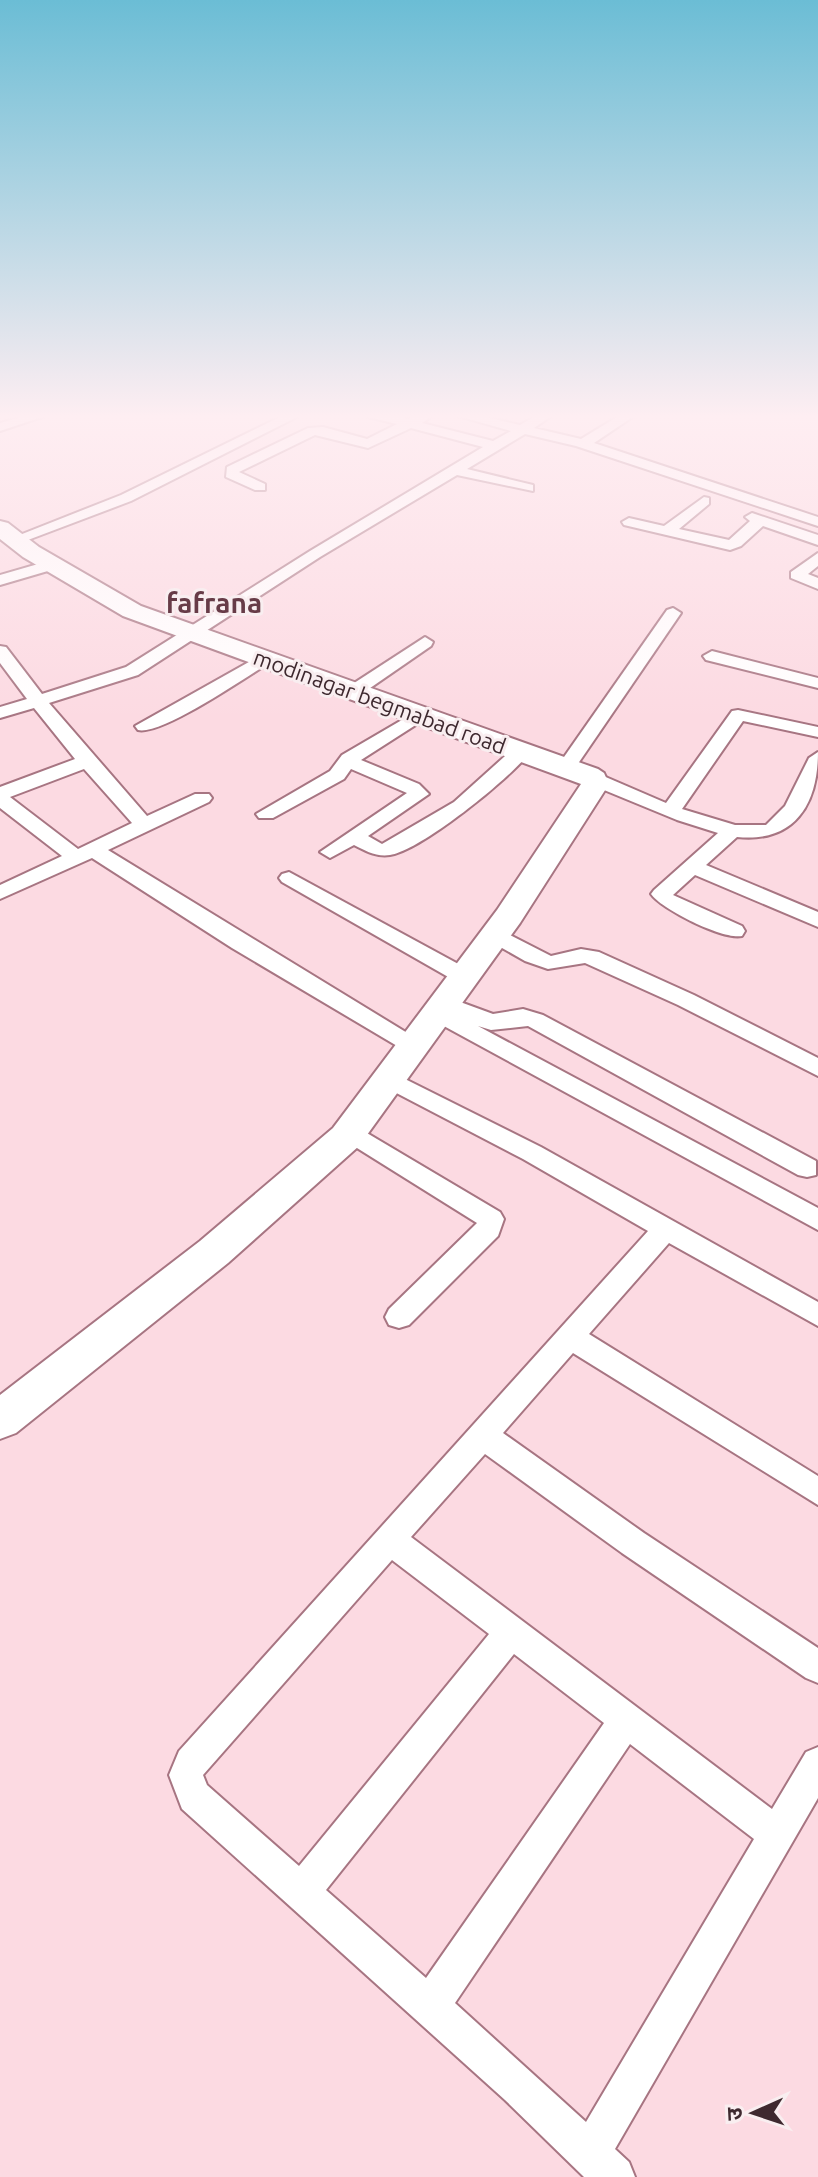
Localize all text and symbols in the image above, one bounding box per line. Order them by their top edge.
district label: fafrana [166,587,262,618]
street label: modinagar begmabad road [250,644,510,758]
north arrow [714,2073,794,2153]
text: उ [721,2106,746,2121]

